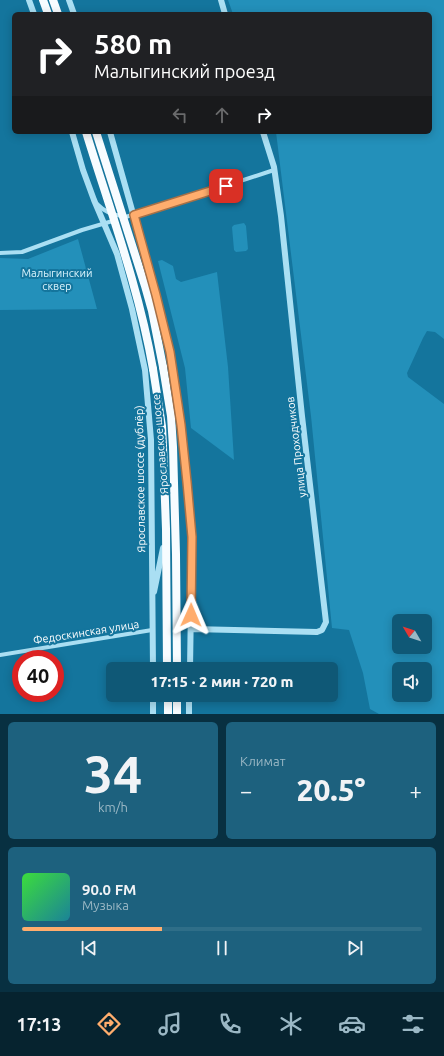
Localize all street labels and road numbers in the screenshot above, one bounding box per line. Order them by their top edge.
street label: Ярославское шоссе [150,393,170,495]
street label: улица Проходчиков [284,396,308,498]
street label: Ярославское шоссе (дублёр) [133,405,148,553]
street label: Федоскинская улица [32,618,140,646]

